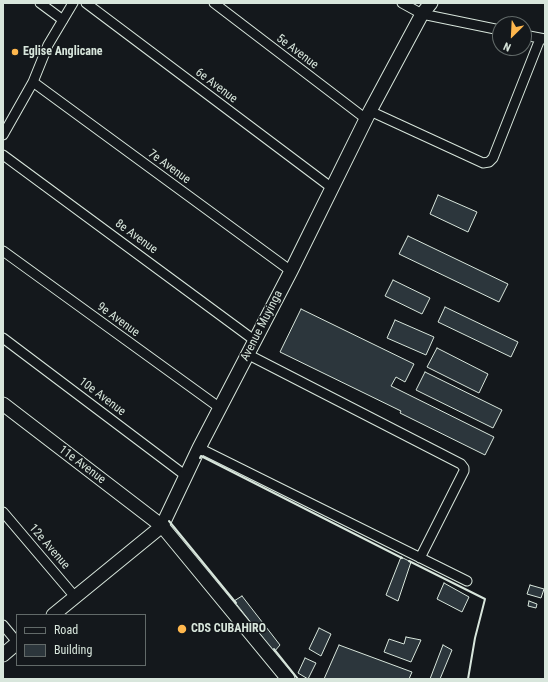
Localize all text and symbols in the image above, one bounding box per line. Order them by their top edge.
north arrow [492,16,532,56]
street label: 5e Avenue [273,32,321,72]
text: N [502,39,513,54]
place label: Eglise Anglicane [23,45,103,59]
marker: Eglise Anglicane [10,47,20,57]
street label: 6e Avenue [192,66,240,106]
street label: 7e Avenue [145,147,193,187]
street label: 8e Avenue [112,217,160,257]
street label: Avenue Muyinga [238,288,286,364]
street label: 9e Avenue [94,300,142,340]
street label: 10e Avenue [76,375,128,419]
street label: 11e Avenue [56,443,108,487]
street label: 12e Avenue [26,522,72,572]
legend [16,614,146,666]
place label: CDS CUBAHIRO [191,622,266,636]
text: Road [54,623,78,637]
marker: CDS CUBAHIRO [176,623,188,635]
text: Building [54,643,92,657]

